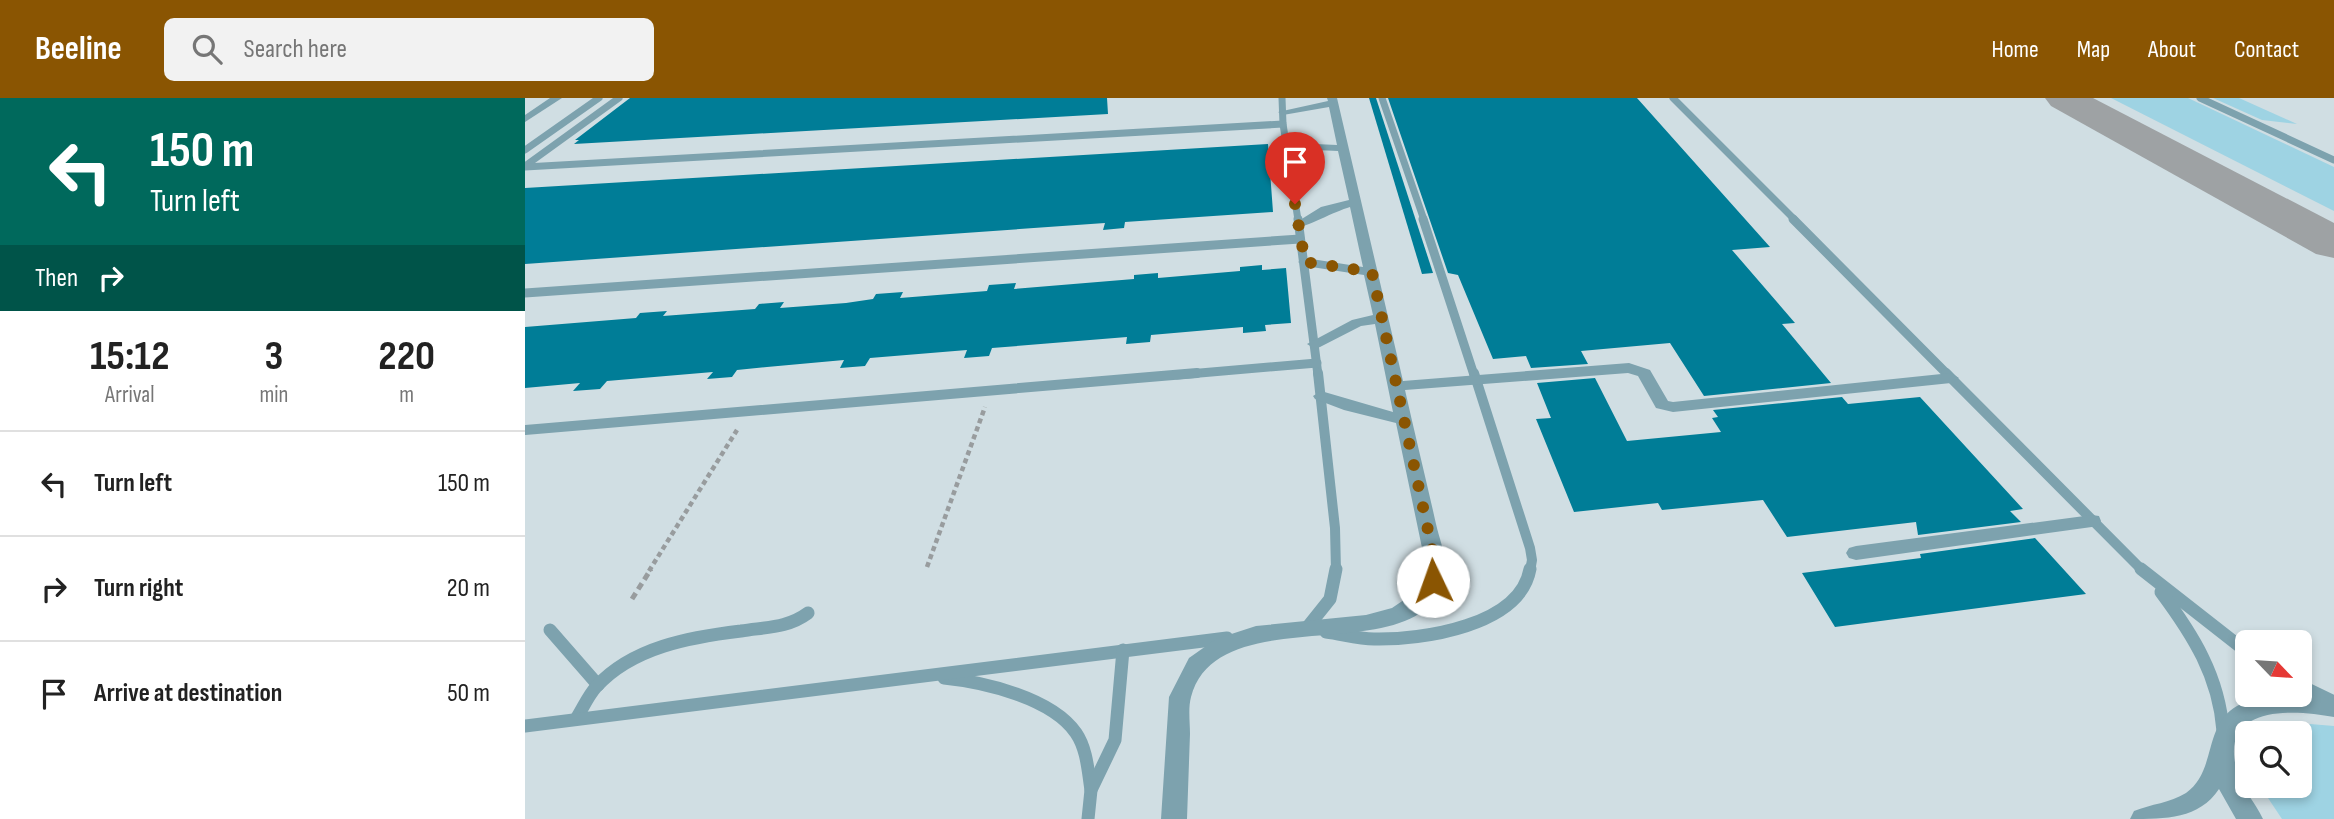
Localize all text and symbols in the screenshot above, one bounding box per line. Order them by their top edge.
search box [164,18,654,81]
text: Beeline [35,29,122,69]
icon: search [188,30,226,68]
text: Search here [244,34,347,65]
text: Home [1991,35,2039,64]
text: Map [2077,35,2110,64]
text: About [2148,35,2196,64]
text: Contact [2234,35,2299,64]
text: 150 m [150,122,254,181]
icon: left [35,126,126,217]
pin [1265,132,1325,204]
icon: arrive [1276,143,1314,181]
text: Turn left [150,182,240,221]
icon: right [92,259,130,297]
text: Then [35,263,78,294]
text: 15:12 [90,331,170,382]
text: 3 [265,331,283,382]
text: 220 [378,331,435,382]
text: Arrival [105,381,154,409]
text: min [259,381,288,409]
text: m [399,381,414,409]
icon: left [35,465,73,503]
text: Turn left [94,468,172,499]
text: 150 m [438,468,490,499]
position arrow [1396,544,1470,618]
icon: right [35,570,73,608]
text: Turn right [94,573,183,604]
text: 20 m [447,573,490,604]
north arrow [2235,630,2312,707]
map controls [2235,630,2312,798]
icon: arrive [35,675,73,713]
text: Arrive at destination [94,678,282,709]
text: 50 m [447,678,490,709]
button: search [2235,721,2312,798]

